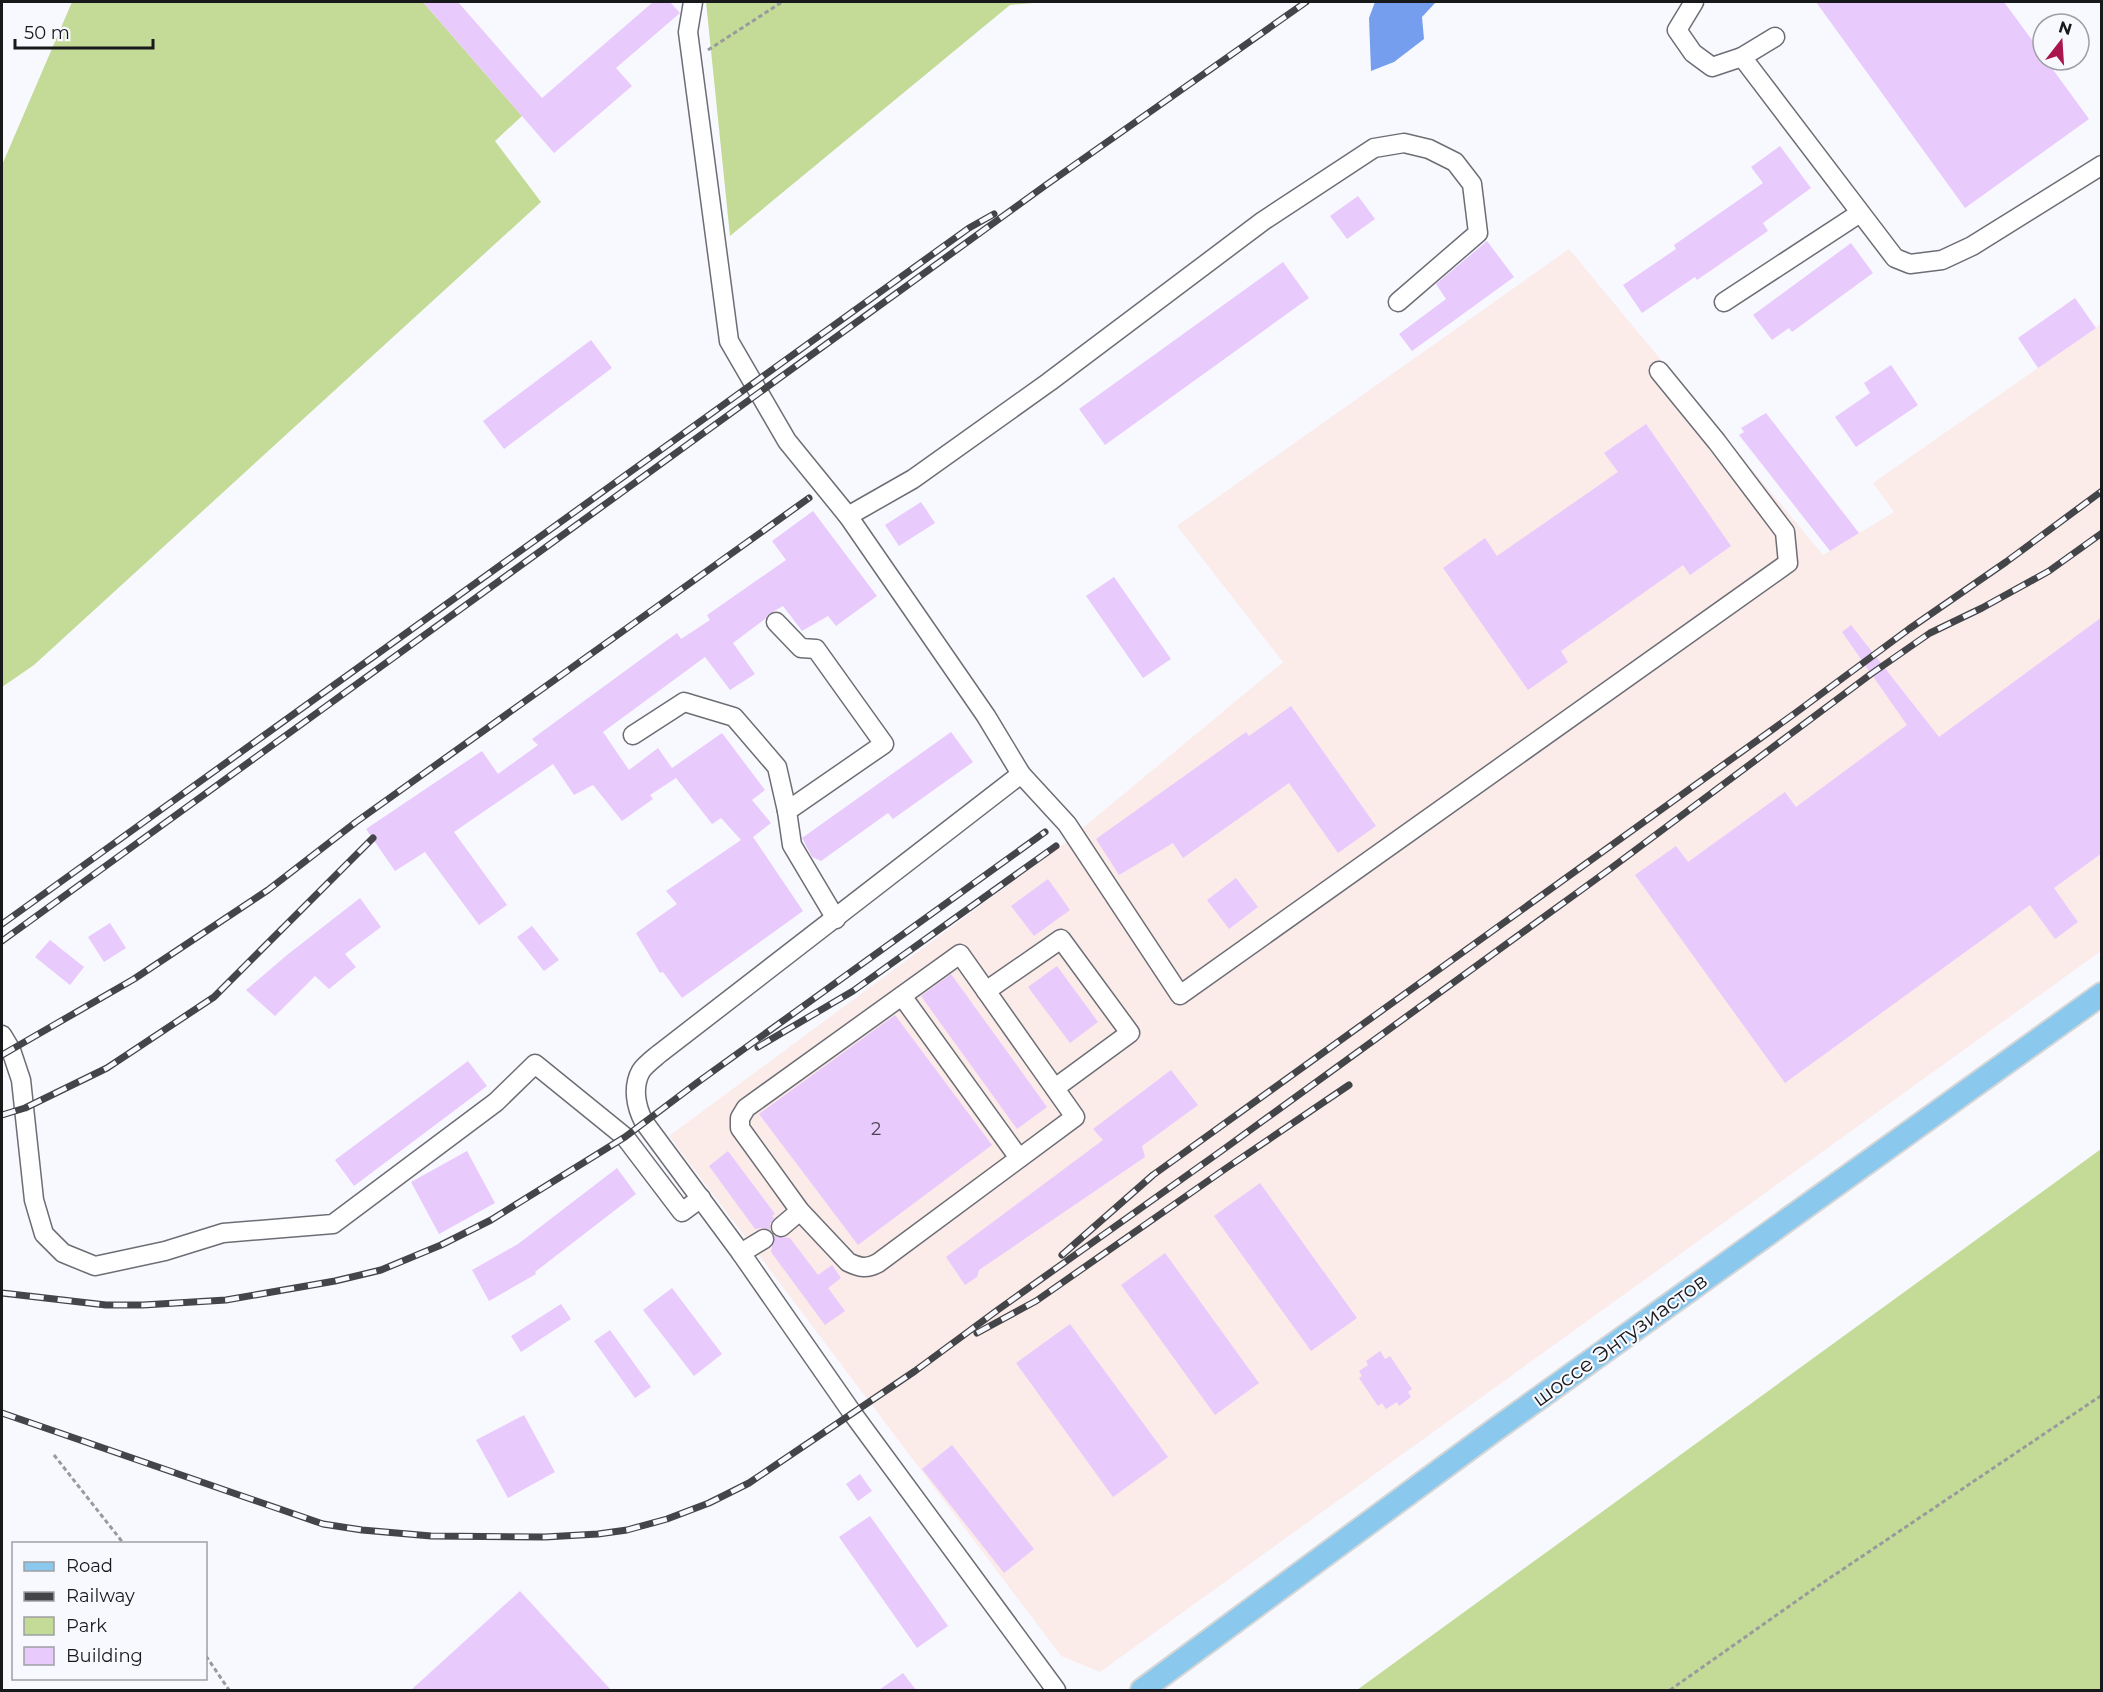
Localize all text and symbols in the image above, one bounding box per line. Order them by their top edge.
scale bar [15,12,153,50]
north arrow [2031,12,2091,72]
text: N [2056,17,2074,39]
text: 50 m [24,22,70,44]
house number: 2 [871,1118,881,1140]
street label: шоссе Энтузиастов [1527,1268,1712,1412]
legend [12,1542,207,1680]
text: Road [66,1555,113,1577]
text: Railway [66,1585,135,1607]
text: Park [66,1615,107,1637]
text: Building [66,1645,143,1667]

